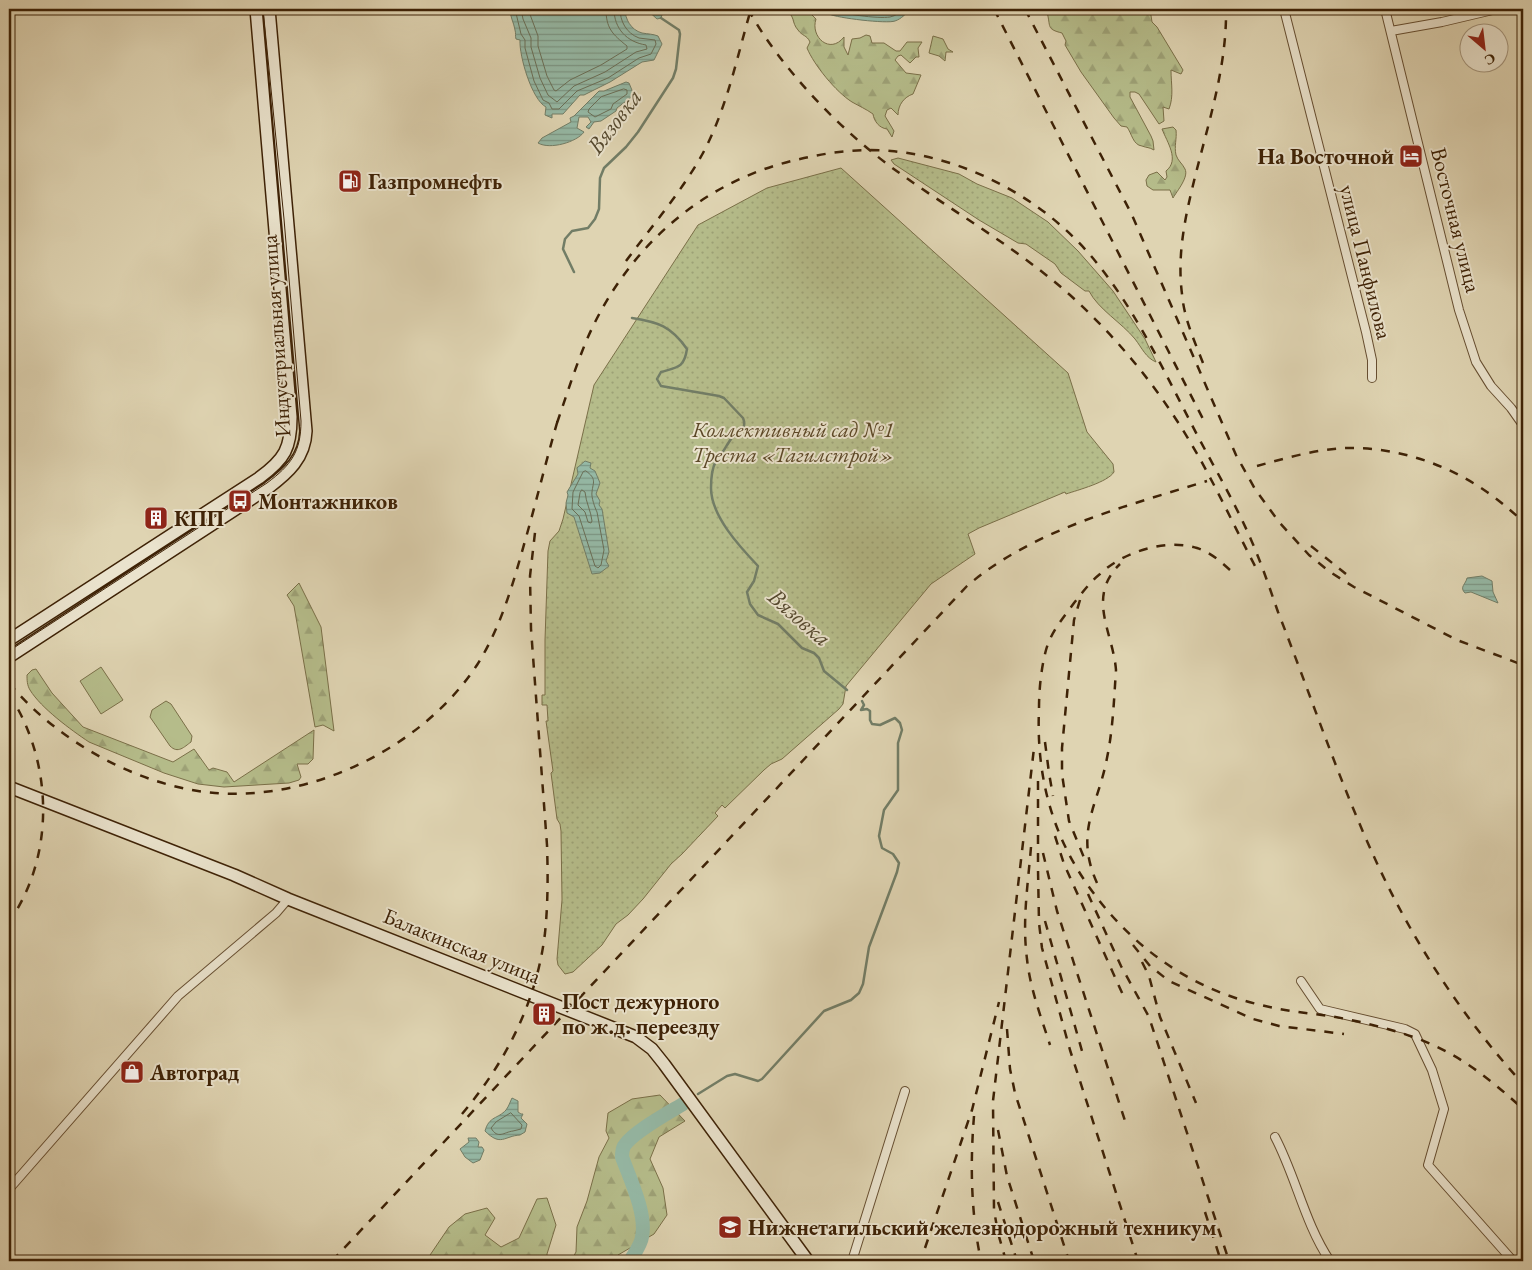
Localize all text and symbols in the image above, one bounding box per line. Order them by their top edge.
north arrow [1460,22,1510,72]
text: С [1481,49,1499,70]
water label: Вязовка [579,82,649,161]
place label: На Восточной [1258,142,1394,171]
hotel icon: На Восточной [1398,143,1424,169]
street label: Восточная улица [1424,145,1488,296]
place label: Газпромнефть [368,167,502,196]
fuel station icon: Газпромнефть [337,168,363,194]
street label: улица Панфилова [1333,182,1399,343]
street label: Индустриальная улица [254,234,298,438]
park label: Коллективный сад №1 Треста «Тагилстрой» [691,415,894,469]
place label: Монтажников [258,487,398,516]
bus stop icon: Монтажников [227,488,253,514]
place label: КПП [174,504,224,533]
building icon: КПП [143,505,169,531]
water label: Вязовка [761,580,838,653]
street label: Балакинская улица [379,901,545,991]
place label: Пост дежурного по ж.д. переезду [562,987,720,1041]
building icon: Пост дежурного по ж.д. переезду [531,1001,557,1027]
place label: Автоград [149,1058,240,1087]
shop icon: Автоград [119,1059,145,1085]
place label: Нижнетагильский железнодорожный техникум [748,1213,1217,1242]
school or university icon: Нижнетагильский железнодорожный техникум [717,1214,743,1240]

